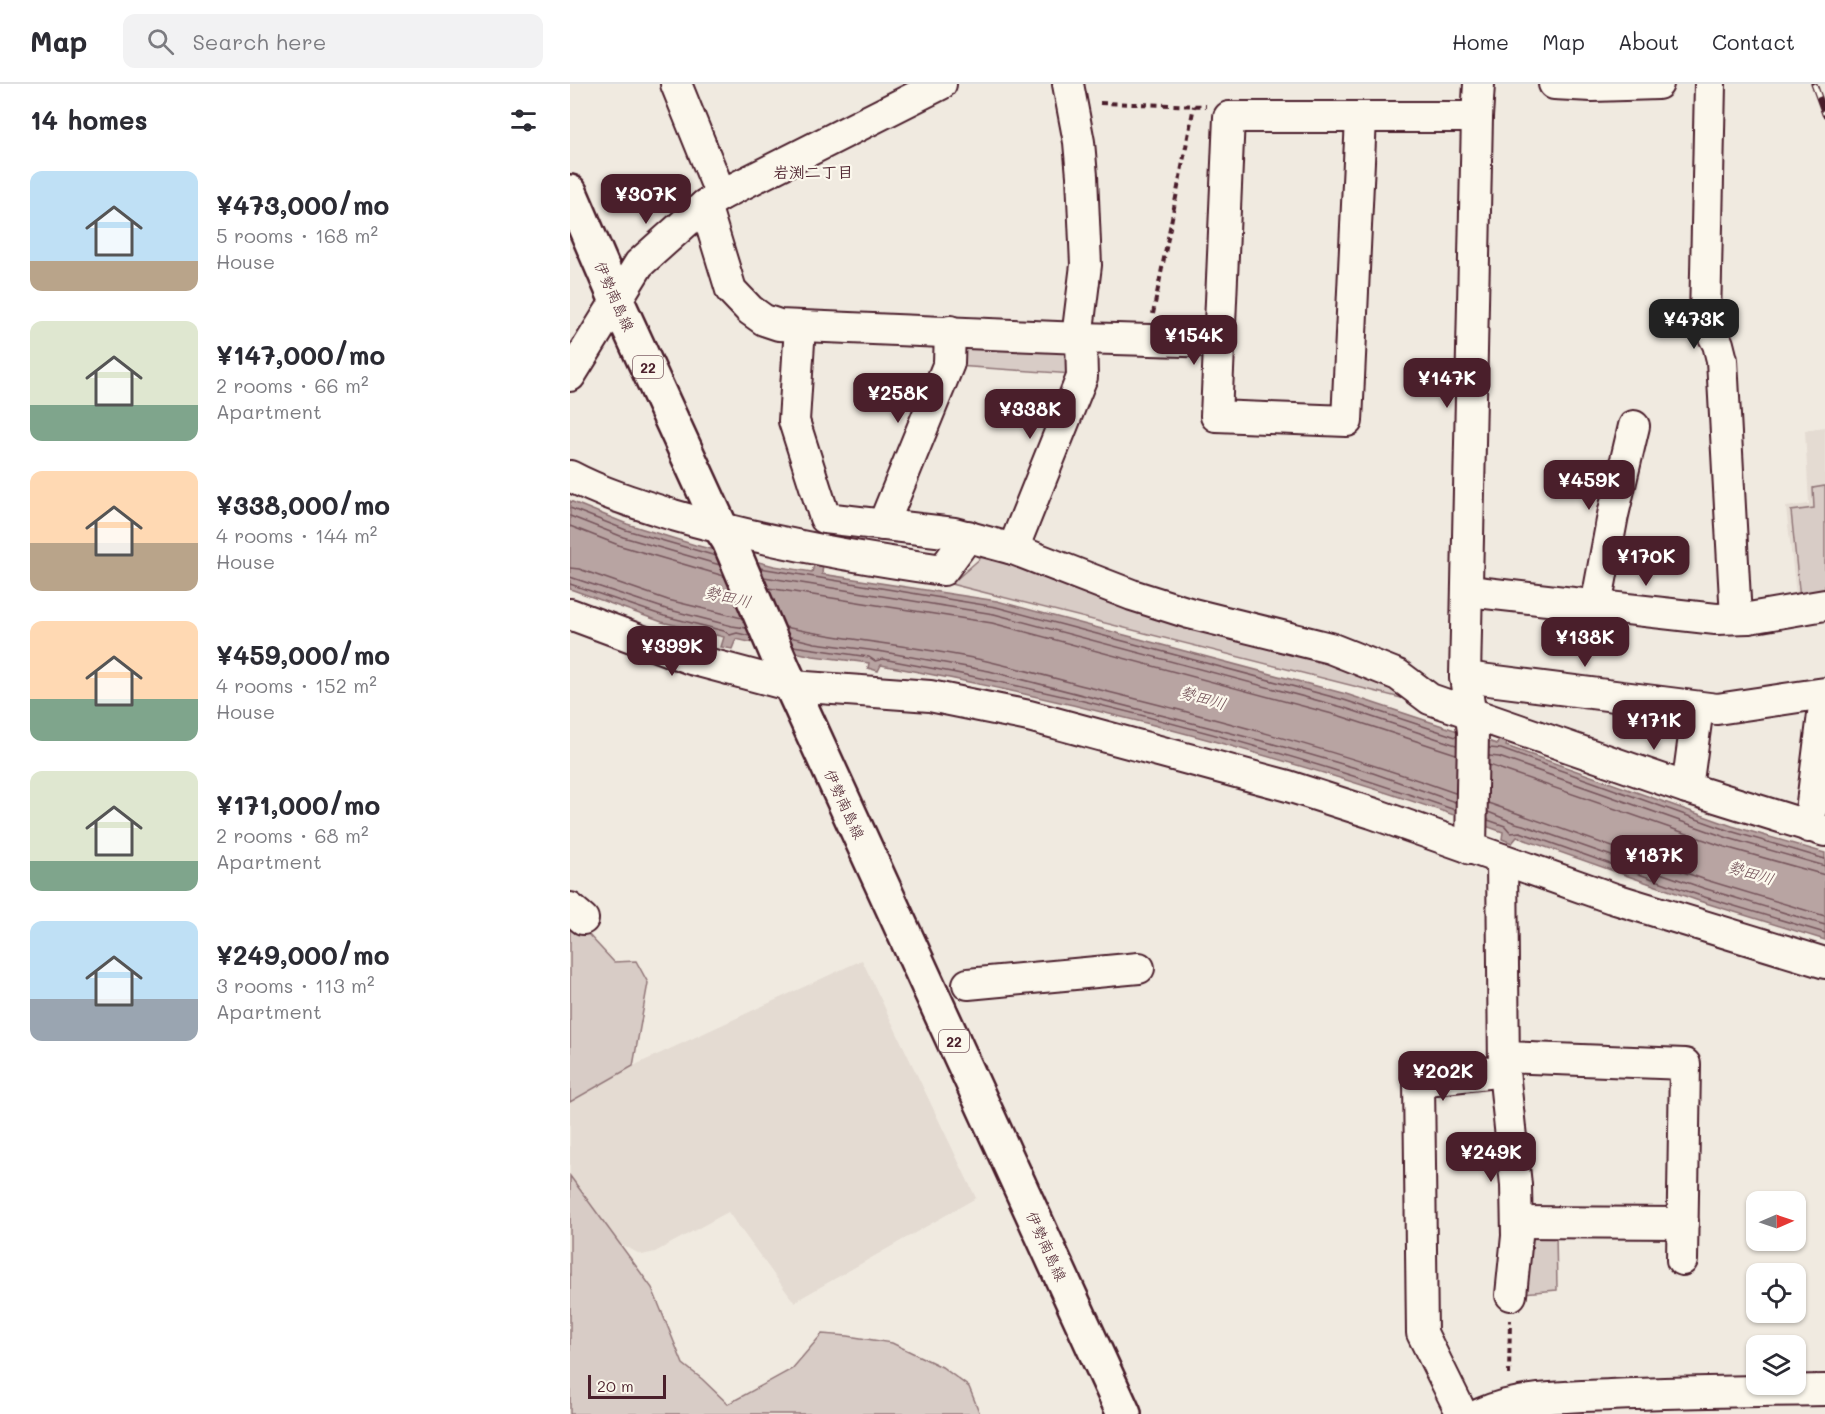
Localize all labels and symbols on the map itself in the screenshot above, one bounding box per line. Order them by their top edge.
district label: 岩渕二丁目 [773,161,853,182]
pin: ¥307K [604,174,688,225]
street label: 伊勢南島線 [591,258,639,334]
pin: ¥473K [1652,299,1736,350]
pin: ¥154K [1152,315,1236,366]
road number: 22 [633,356,663,378]
pin: ¥147K [1405,358,1489,409]
pin: ¥258K [856,373,940,424]
pin: ¥338K [988,389,1072,440]
pin: ¥459K [1547,460,1631,511]
pin: ¥170K [1604,536,1688,587]
water label: 勢田川 [702,580,754,612]
pin: ¥138K [1543,617,1627,668]
pin: ¥399K [630,626,714,677]
water label: 勢田川 [1177,680,1229,714]
pin: ¥171K [1612,700,1696,751]
street label: 伊勢南島線 [820,766,870,842]
pin: ¥187K [1612,835,1696,886]
water label: 勢田川 [1725,855,1777,889]
road number: 22 [939,1030,969,1052]
pin: ¥202K [1401,1051,1485,1102]
pin: ¥249K [1449,1132,1533,1183]
north arrow [1746,1191,1806,1251]
street label: 伊勢南島線 [1022,1208,1072,1284]
scale bar [588,1372,666,1400]

